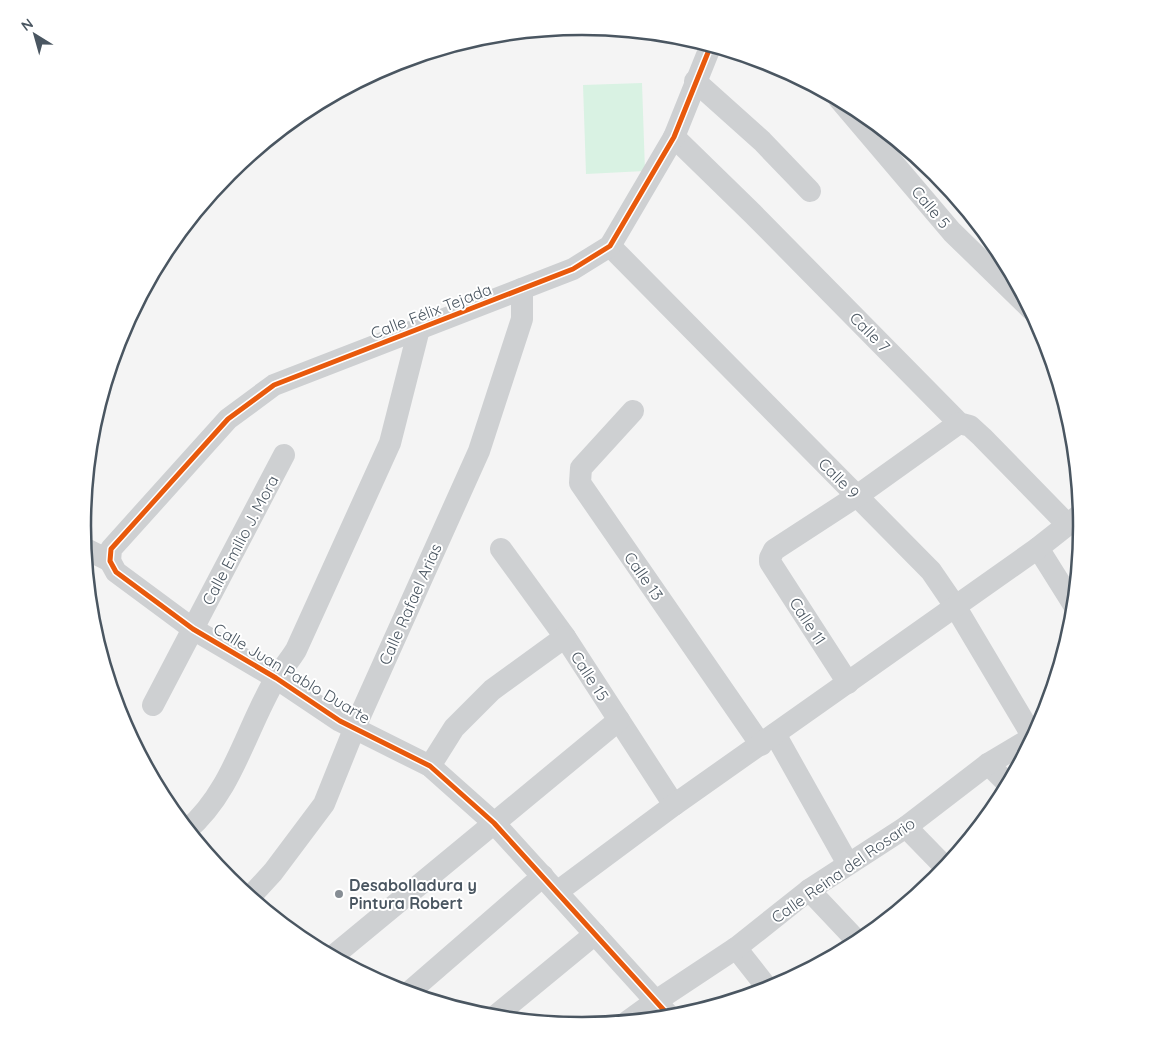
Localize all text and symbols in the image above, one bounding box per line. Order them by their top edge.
north arrow [10,10,60,60]
text: N [18,14,37,35]
street label: Calle 5 [907,182,955,232]
street label: Calle Félix Tejada [368,279,494,343]
street label: Calle 7 [846,308,894,356]
street label: Calle 9 [814,453,864,503]
street label: Calle Emilio J. Mora [197,472,283,608]
street label: Calle Rafael Arias [374,540,446,668]
street label: Calle 13 [620,548,668,604]
street label: Calle 11 [785,593,831,649]
street label: Calle Juan Pablo Duarte [210,618,374,728]
street label: Calle 15 [567,647,613,705]
street label: Calle Reina del Rosario [767,813,919,927]
place label: Desabolladura y Pintura Robert [349,875,477,913]
marker: Desabolladura y Pintura Robert [333,888,345,900]

